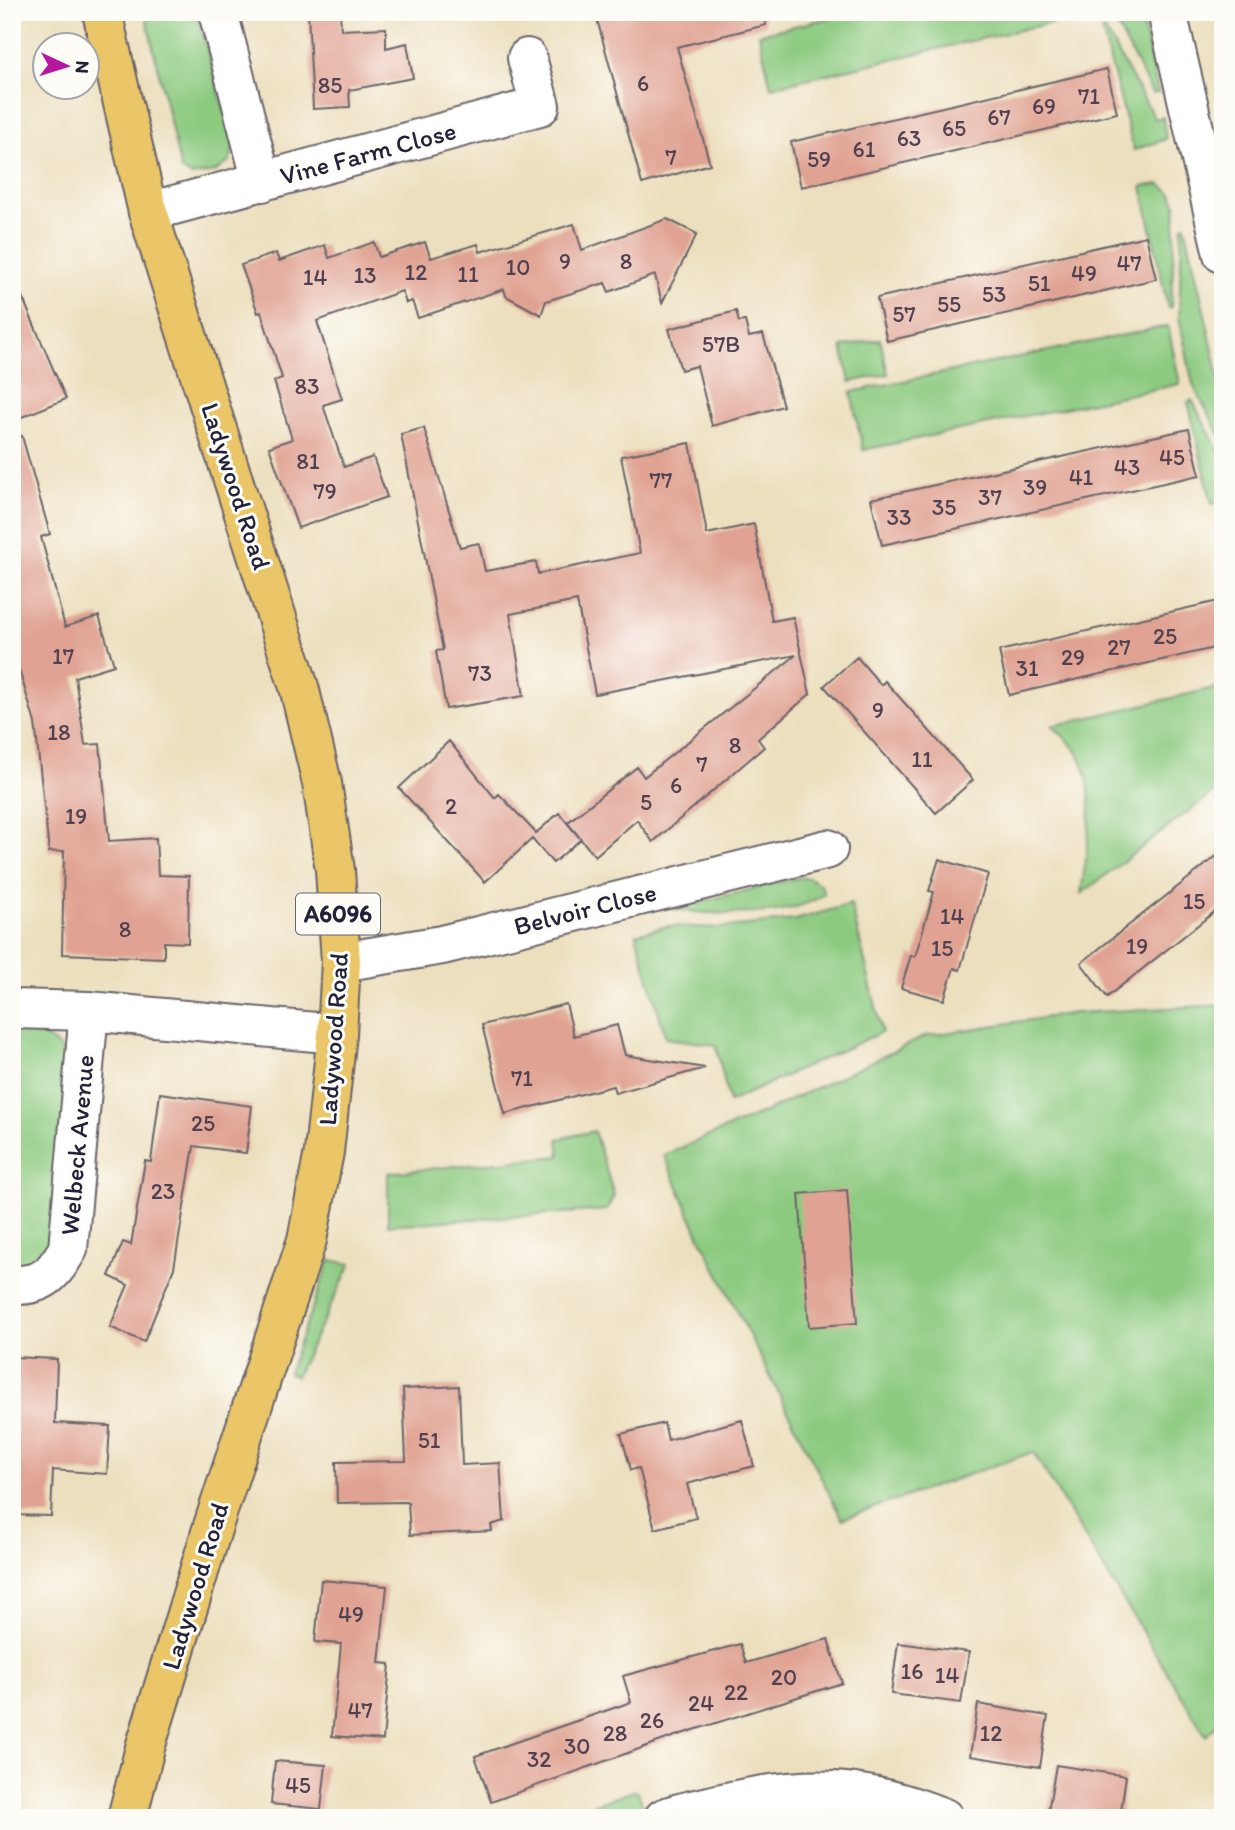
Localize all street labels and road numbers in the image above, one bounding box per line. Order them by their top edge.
street label: Vine Farm Close [277,114,459,192]
street label: Ladywood Road [194,399,278,573]
street label: Belvoir Close [510,876,660,942]
road number: A6096 [296,894,380,934]
street label: Ladywood Road [311,951,355,1126]
street label: Welbeck Avenue [53,1053,101,1237]
street label: Ladywood Road [154,1498,236,1673]

